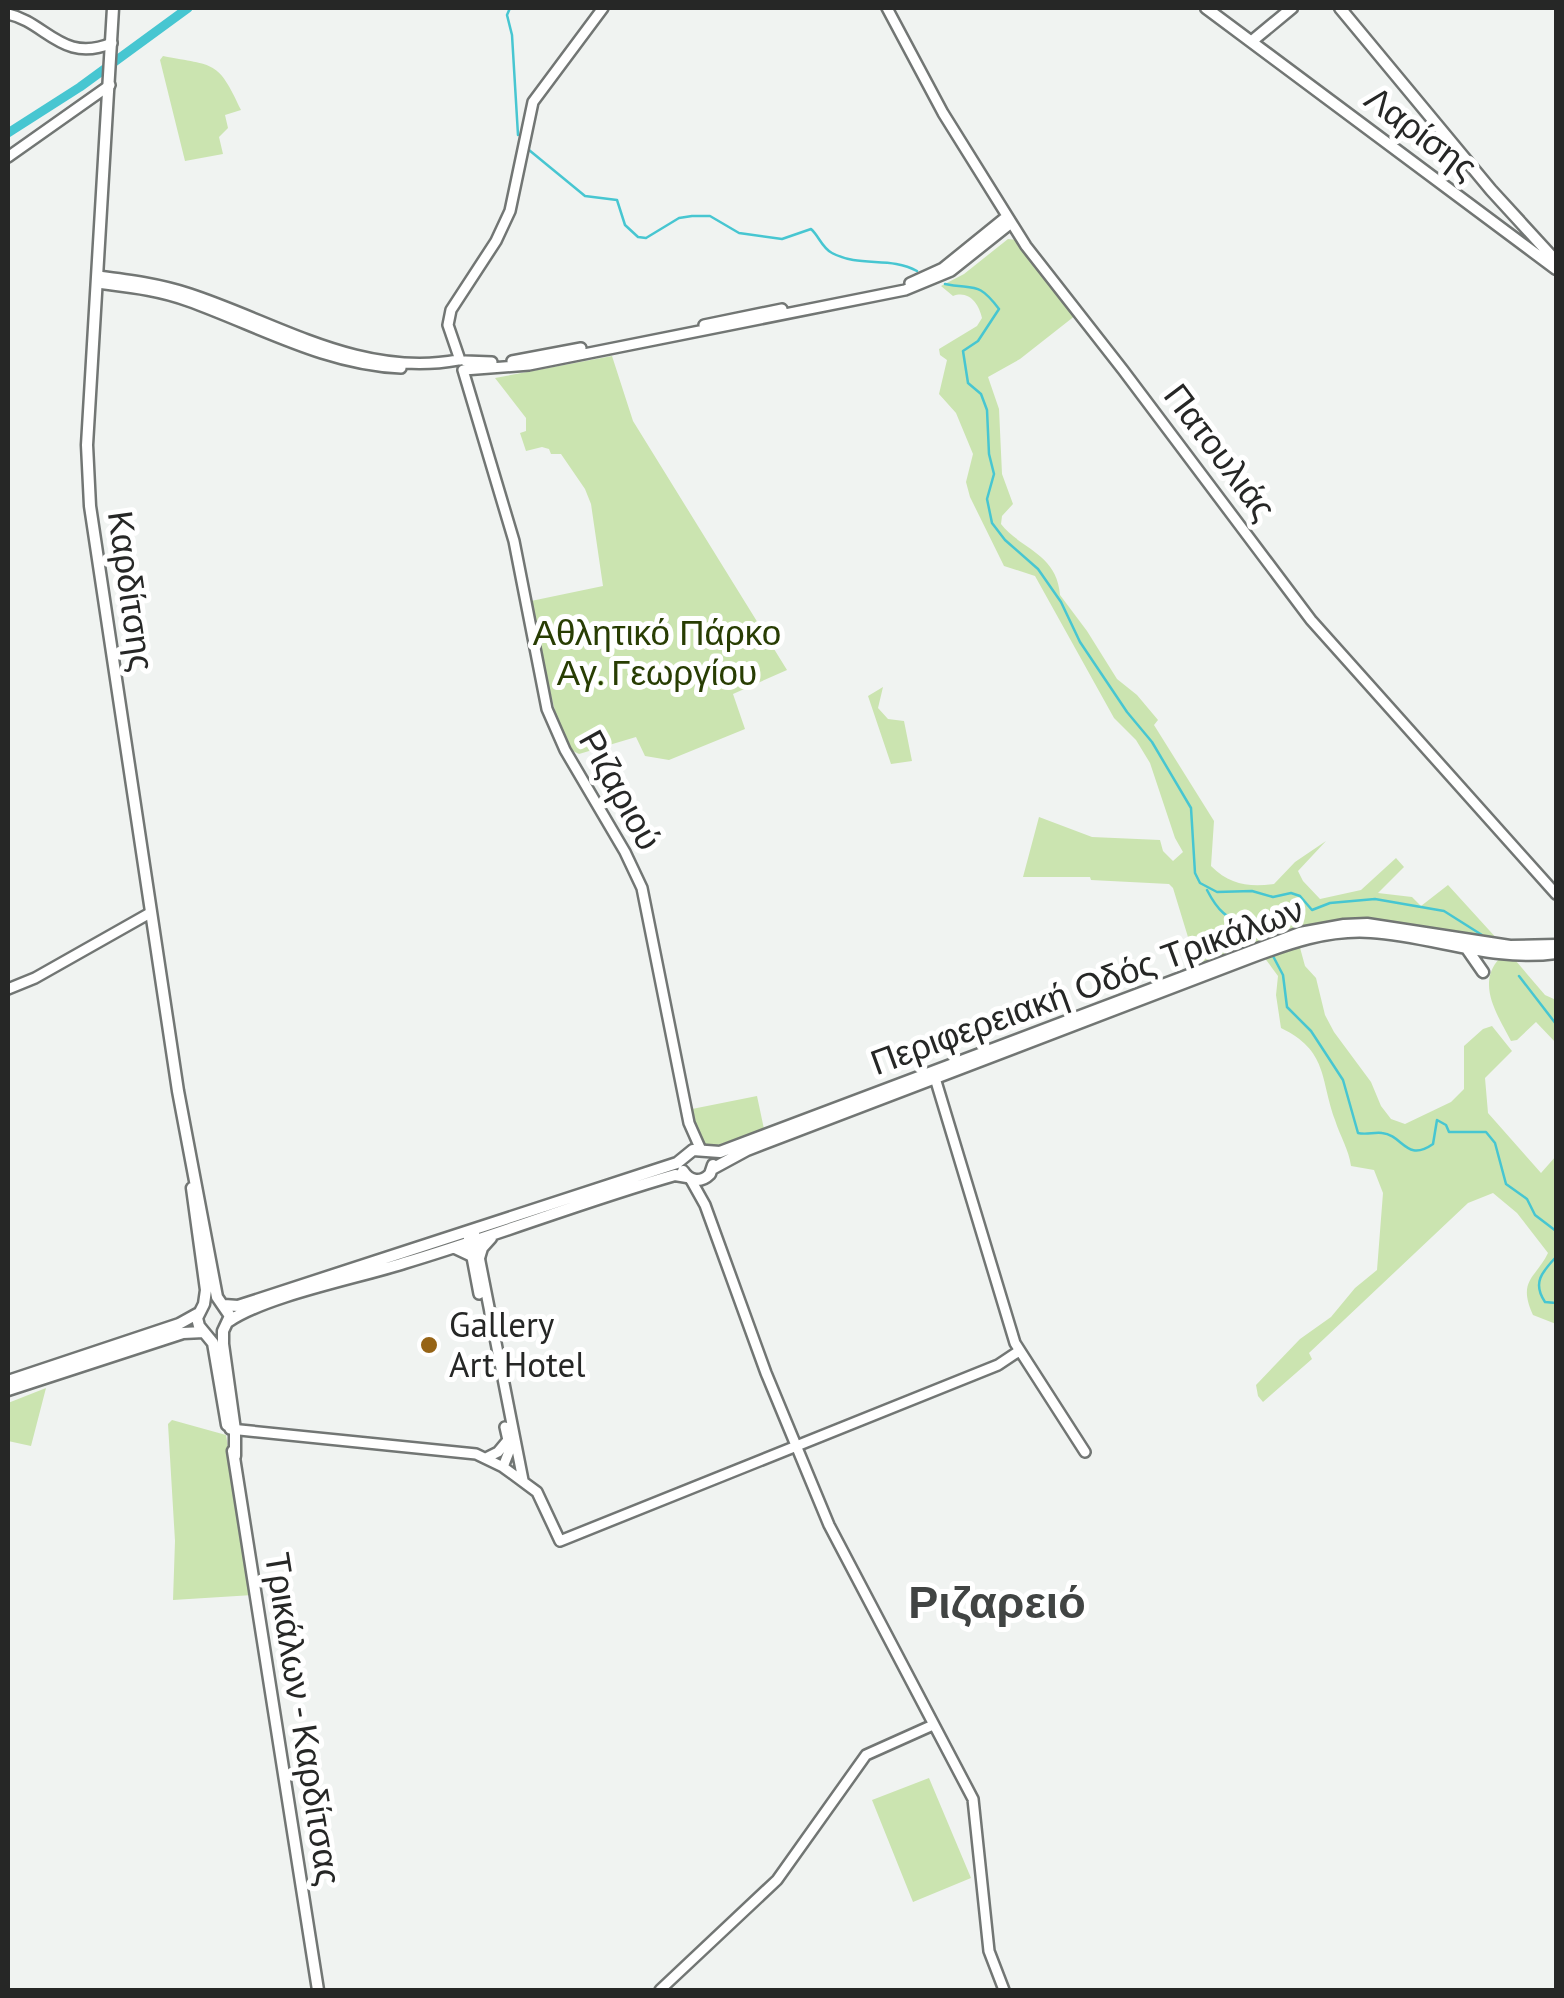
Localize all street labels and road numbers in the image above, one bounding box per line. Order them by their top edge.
street label: Λαρίσης [1356,75,1487,189]
street label: Πατουλιάς [1154,374,1287,529]
street label: Καρδίτσης [98,508,166,674]
street label: Ριζαριού [569,721,673,858]
street label: Περιφερειακή Οδός Τρικάλων [864,885,1309,1085]
street label: Τρικάλων - Καρδίτσας [255,1549,353,1888]

